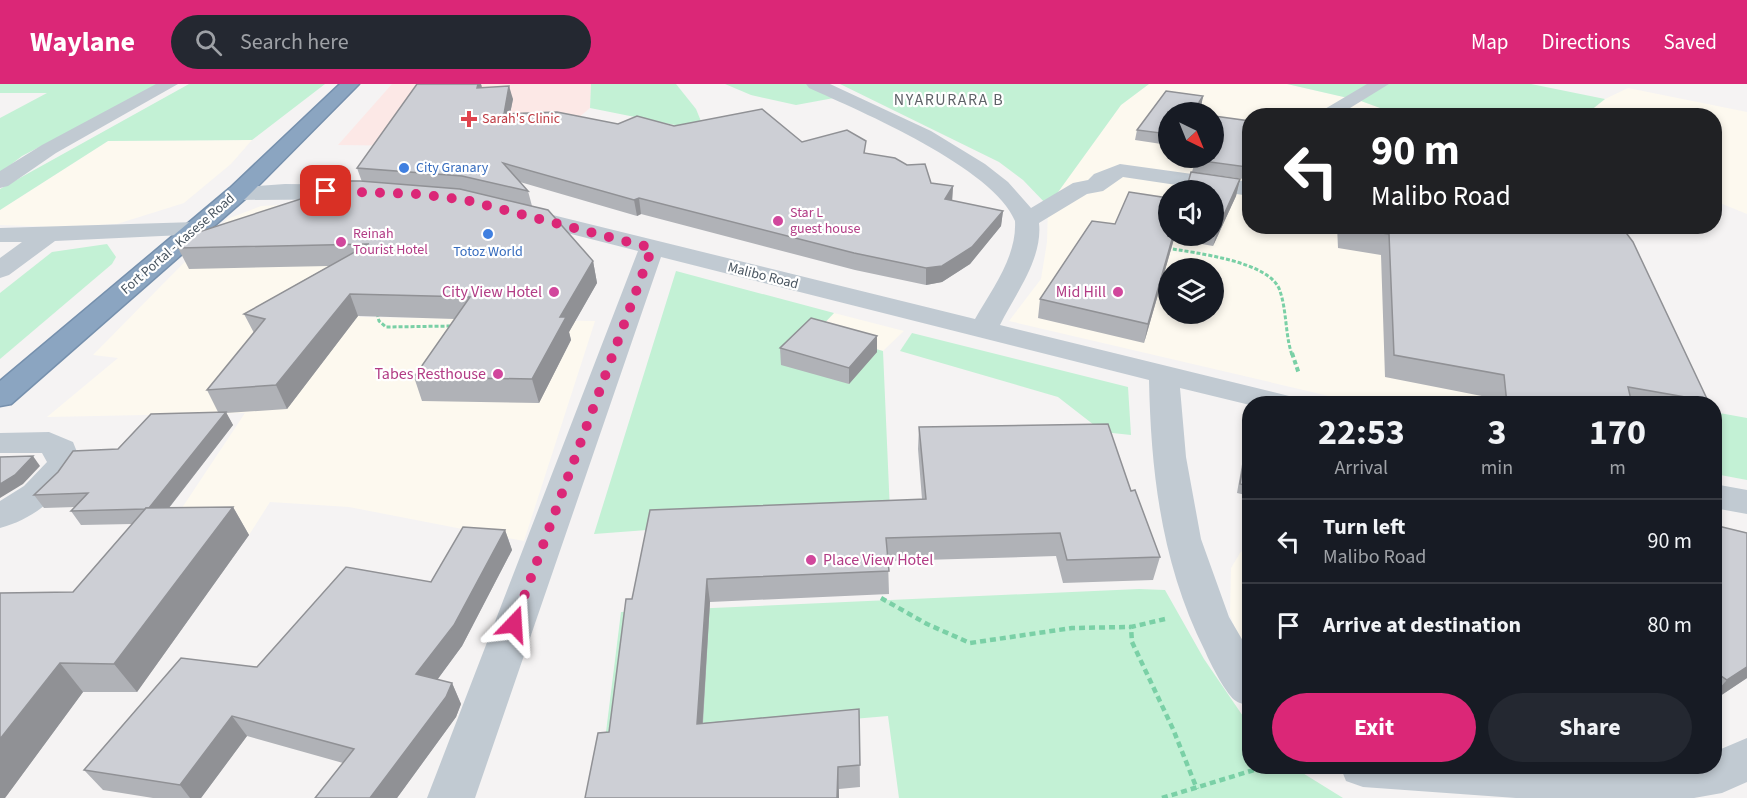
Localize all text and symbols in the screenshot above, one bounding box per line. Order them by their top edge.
search box [171,15,591,69]
text: Waylane [30,22,135,62]
icon: search [192,26,225,59]
text: Search here [240,26,349,58]
text: Map [1471,27,1509,57]
text: Directions [1542,27,1630,57]
text: Saved [1663,27,1717,57]
district label: NYARURARA B [894,89,1004,111]
north arrow [1158,102,1224,168]
map controls [1158,102,1224,324]
place label: Sarah's Clinic [482,109,561,129]
marker: Sarah's Clinic [460,110,478,128]
text: 90 m [1371,121,1460,181]
icon: left [1272,132,1350,210]
place label: City Granary [416,158,489,178]
marker: City Granary [397,161,411,175]
pin [300,165,351,216]
icon: arrive [309,174,342,207]
text: Malibo Road [1371,177,1511,216]
button: sound [1158,180,1224,246]
street label: Fort Portal - Kasese Road [117,189,239,299]
place label: Star L guest house [790,203,860,239]
marker: Star L guest house [771,214,785,228]
place label: Reinah Tourist Hotel [353,224,428,260]
marker: Totoz World [481,227,495,241]
marker: Reinah Tourist Hotel [334,235,348,249]
place label: Totoz World [453,242,523,262]
street label: Malibo Road [725,258,801,294]
button: layers [1158,258,1224,324]
place label: City View Hotel [442,281,542,303]
place label: Mid Hill [1056,281,1106,303]
marker: City View Hotel [547,285,561,299]
marker: Mid Hill [1111,285,1125,299]
place label: Tabes Resthouse [374,363,486,385]
marker: Tabes Resthouse [491,367,505,381]
text: 22:53 [1318,407,1405,458]
text: 3 [1487,407,1506,458]
text: 170 [1589,407,1646,458]
text: Arrival [1334,454,1388,482]
text: min [1481,454,1513,482]
text: m [1609,454,1626,482]
text: Turn left [1323,511,1405,543]
icon: left [1272,525,1305,558]
text: 90 m [1647,525,1692,557]
text: Malibo Road [1323,543,1426,571]
place label: Place View Hotel [823,549,933,571]
marker: Place View Hotel [804,553,818,567]
position arrow [482,592,546,656]
icon: arrive [1272,609,1305,642]
text: Arrive at destination [1323,609,1521,641]
text: 80 m [1647,609,1692,641]
button: Exit [1272,693,1476,762]
button: Share [1488,693,1692,762]

